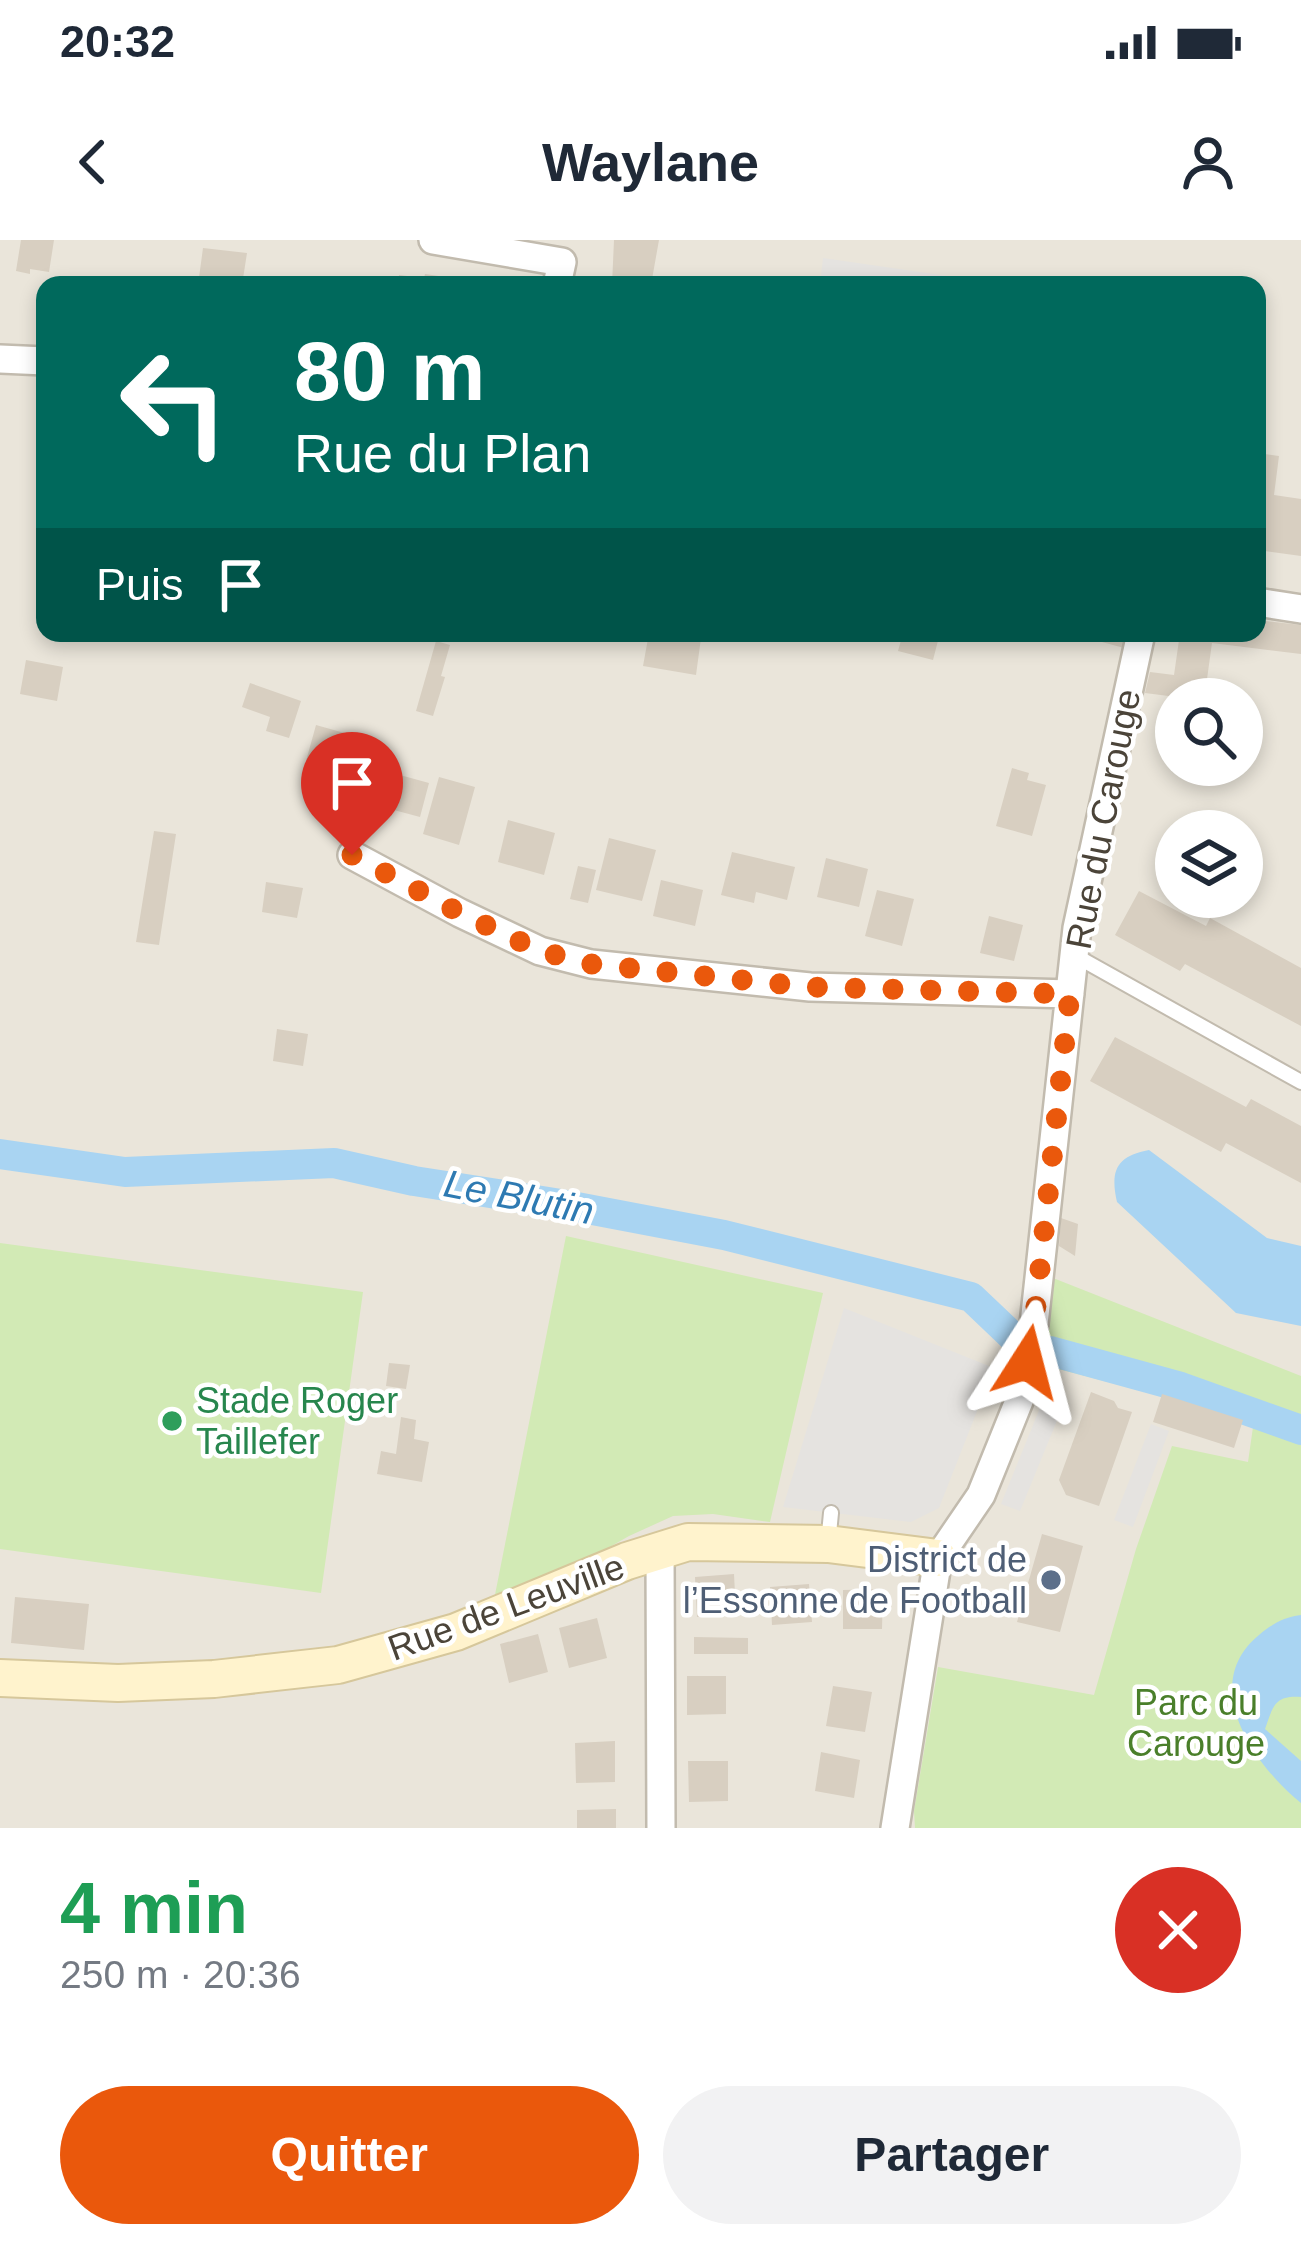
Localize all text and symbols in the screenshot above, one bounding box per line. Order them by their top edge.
text: 20:32 [60,16,175,67]
icon: back [60,129,126,195]
icon: person [1175,129,1241,195]
text: Waylane [542,132,759,192]
icon: left [96,324,252,480]
text: 80 m [294,324,485,418]
text: Rue du Plan [294,423,591,483]
icon: arrive [208,552,274,618]
text: Puis [96,559,184,610]
map controls [1155,678,1263,918]
button: search [1155,678,1263,786]
street label: Rue du Carouge [1058,685,1148,953]
pin [301,732,403,855]
icon: arrive [319,750,385,816]
button: layers [1155,810,1263,918]
water label: Le Blutin [440,1161,598,1233]
position arrow [964,1299,1090,1425]
place label: Stade Roger Taillefer [196,1380,398,1462]
marker: Stade Roger Taillefer [159,1408,185,1434]
place label: District de l’Essonne de Football [683,1539,1027,1621]
street label: Rue de Leuville [382,1545,630,1669]
marker: District de l’Essonne de Football [1038,1567,1064,1593]
park label: Parc du Carouge [1127,1682,1265,1764]
button: close [1115,1867,1241,1993]
text: 4 min [60,1868,248,1948]
text: 250 m · 20:36 [60,1953,301,1996]
button: Quitter [60,2086,639,2224]
button: Partager [663,2086,1241,2224]

